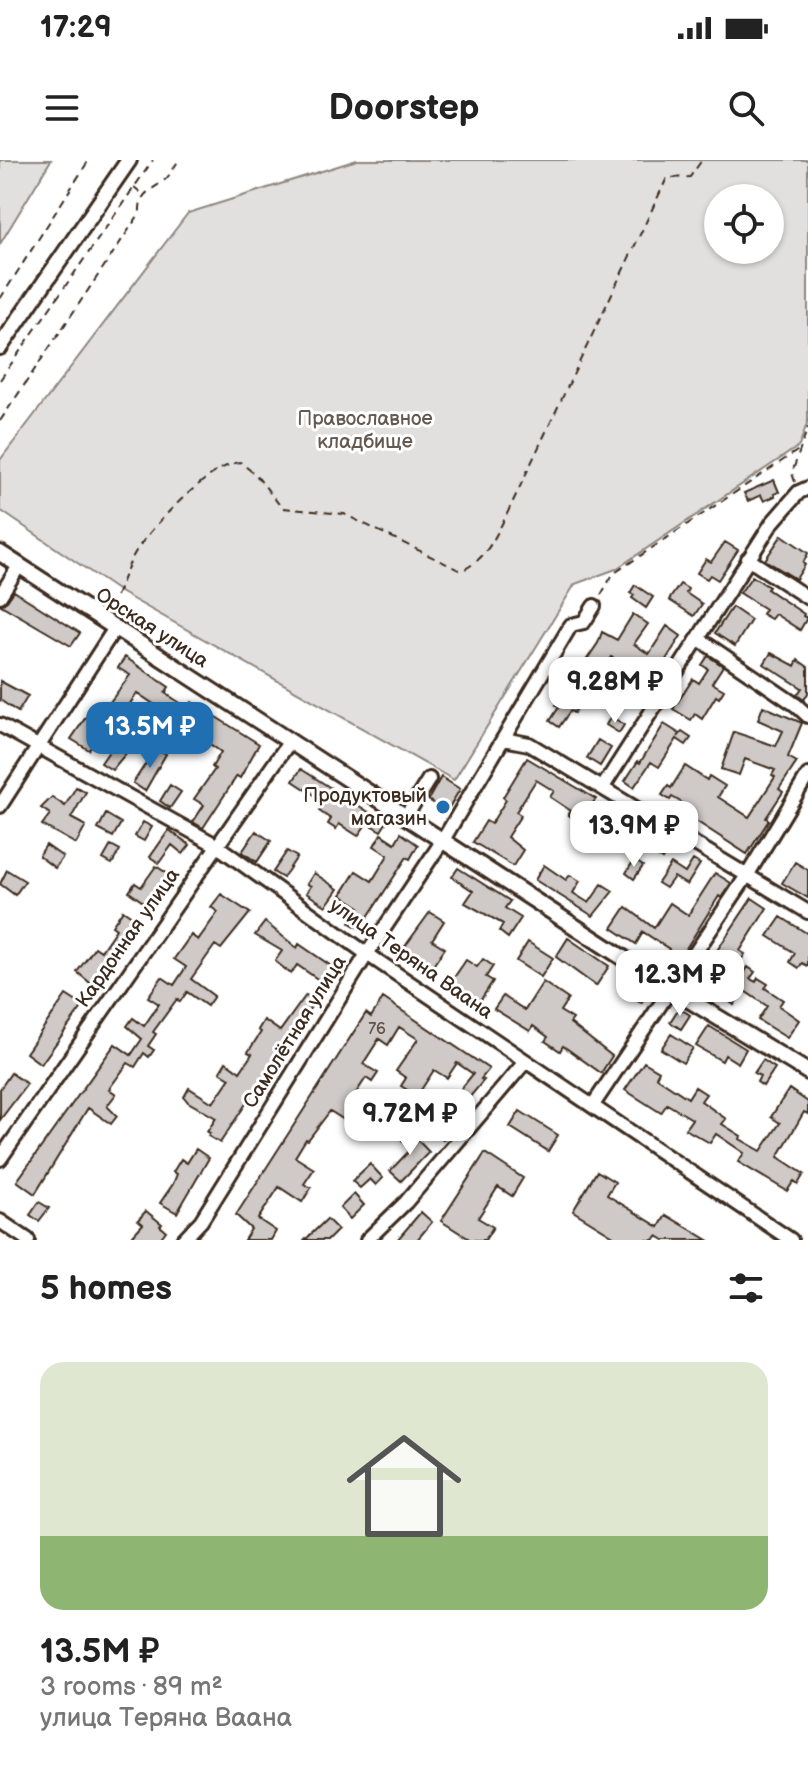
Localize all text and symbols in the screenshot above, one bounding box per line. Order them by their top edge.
text: 17:29 [40,10,112,46]
icon: menu [40,86,84,130]
icon: search [724,86,768,130]
text: Doorstep [328,87,480,130]
map controls [704,184,784,264]
button: locate [704,184,784,264]
park label: Православное кладбище [297,407,433,454]
street label: Орская улица [91,583,213,673]
pin: 9.28M ₽ [541,657,689,725]
text: 9.28M ₽ [567,667,663,698]
pin: 13.5M ₽ [76,702,224,770]
text: 13.5M ₽ [104,712,196,743]
place label: Продуктовый магазин [303,784,427,831]
marker: Продуктовый магазин [434,798,452,816]
pin: 13.9M ₽ [560,801,708,869]
text: 13.9M ₽ [588,811,680,842]
street label: Кардонная улица [71,864,185,1012]
street label: улица Теряна Ваана [325,894,497,1025]
pin: 12.3M ₽ [606,950,754,1018]
street label: Самолётная улица [238,951,352,1113]
text: 12.3M ₽ [634,960,726,991]
house number: 76 [368,1020,386,1039]
pin: 9.72M ₽ [336,1089,484,1157]
text: 9.72M ₽ [362,1099,458,1130]
icon: filters [724,1266,768,1310]
text: 5 homes [40,1268,172,1309]
icon: home [332,1414,476,1558]
text: 13.5M ₽ [40,1631,160,1672]
text: 3 rooms · 89 m² [40,1672,223,1703]
text: улица Теряна Ваана [40,1703,292,1734]

